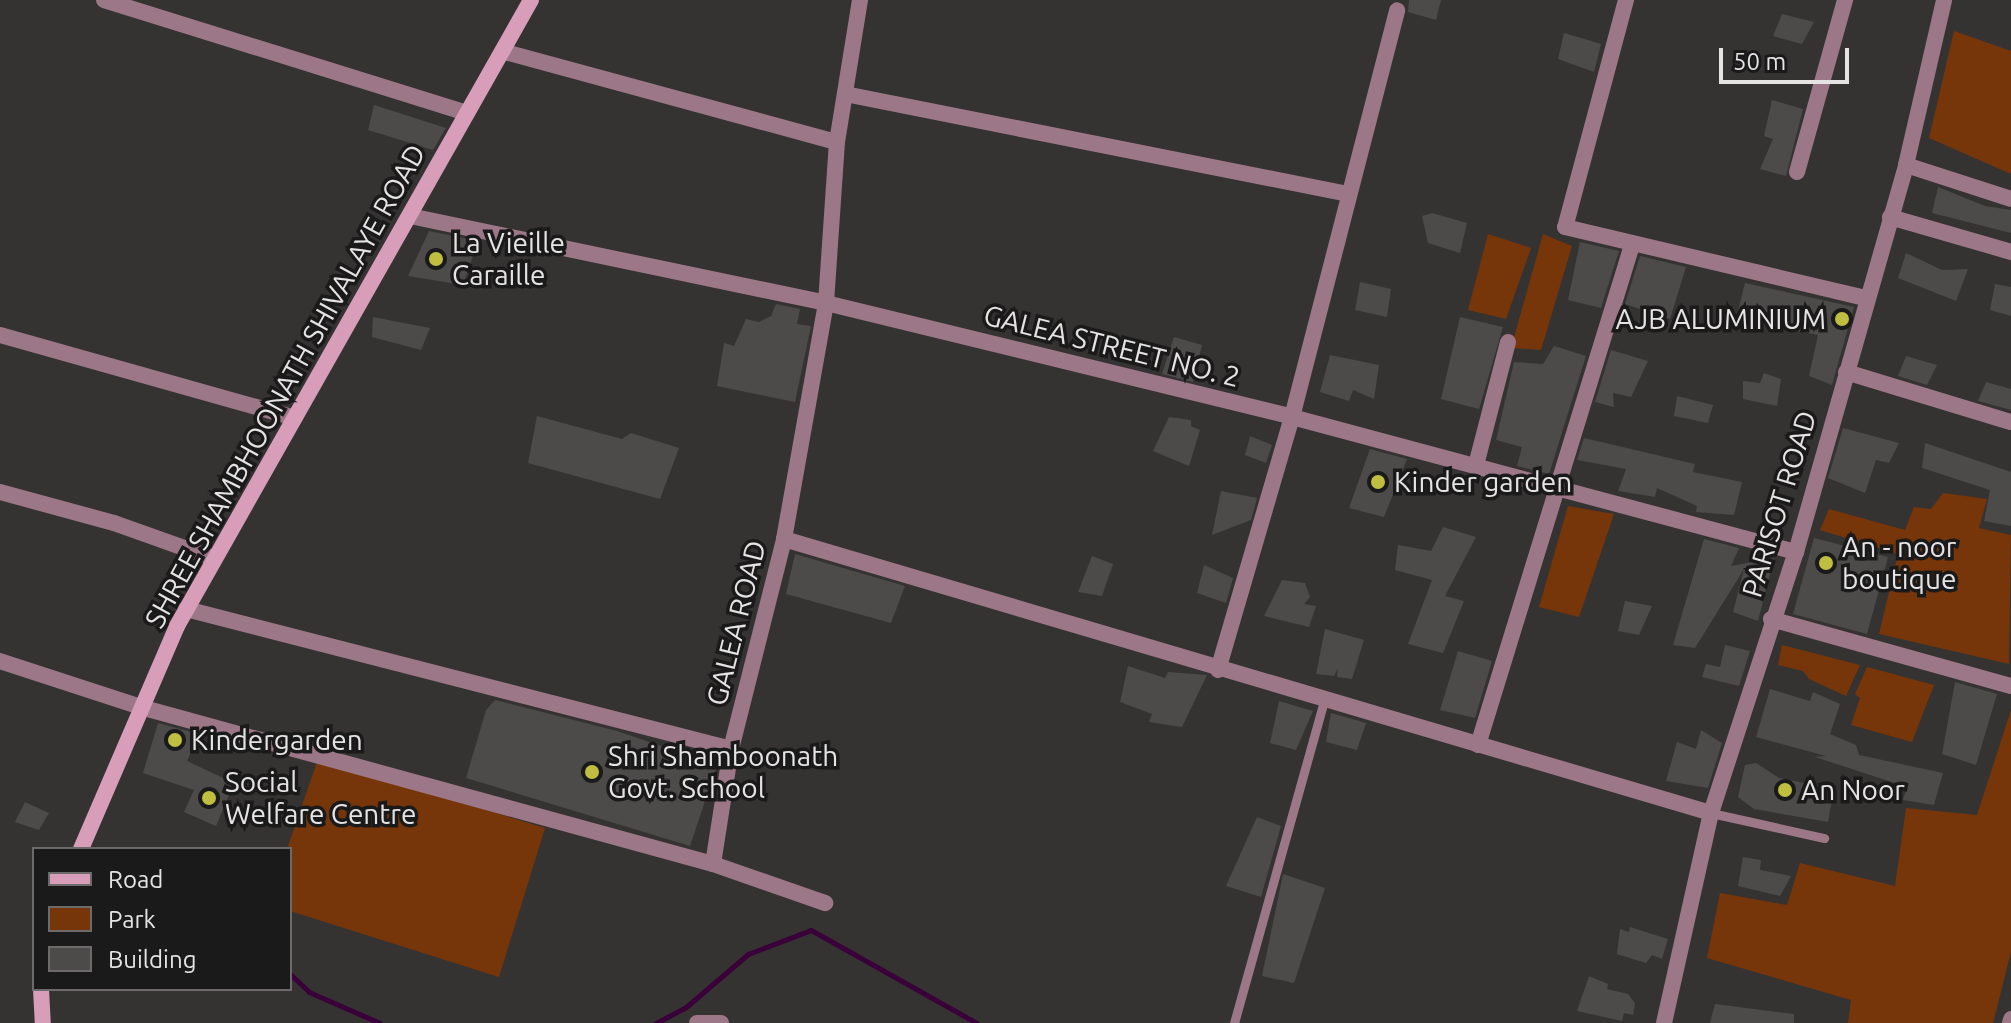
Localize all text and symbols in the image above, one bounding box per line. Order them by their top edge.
scale bar [1723,32,1853,82]
text: 50 m [1733,48,1786,75]
street label: SHREE SHAMBHOONATH SHIVALAYE ROAD [138,138,432,634]
place label: La Vieille Caraille [452,226,565,292]
marker: La Vieille Caraille [427,250,445,268]
street label: GALEA STREET NO. 2 [980,298,1244,394]
place label: AJB ALUMINIUM [1616,302,1826,336]
marker: AJB ALUMINIUM [1833,310,1851,328]
street label: PARISOT ROAD [1735,407,1823,601]
place label: Kinder garden [1394,465,1572,499]
marker: Kinder garden [1369,473,1387,491]
place label: An - noor boutique [1842,530,1956,596]
street label: GALEA ROAD [699,537,773,709]
marker: An - noor boutique [1817,554,1835,572]
place label: Kindergarden [191,723,363,757]
marker: Kindergarden [166,731,184,749]
place label: Shri Shamboonath Govt. School [608,739,838,805]
marker: Shri Shamboonath Govt. School [583,763,601,781]
place label: Social Welfare Centre [225,765,416,831]
place label: An Noor [1801,773,1905,807]
marker: An Noor [1776,781,1794,799]
marker: Social Welfare Centre [200,789,218,807]
legend [32,847,292,991]
text: Road [108,866,163,893]
text: Park [108,906,156,933]
text: Building [108,946,196,973]

